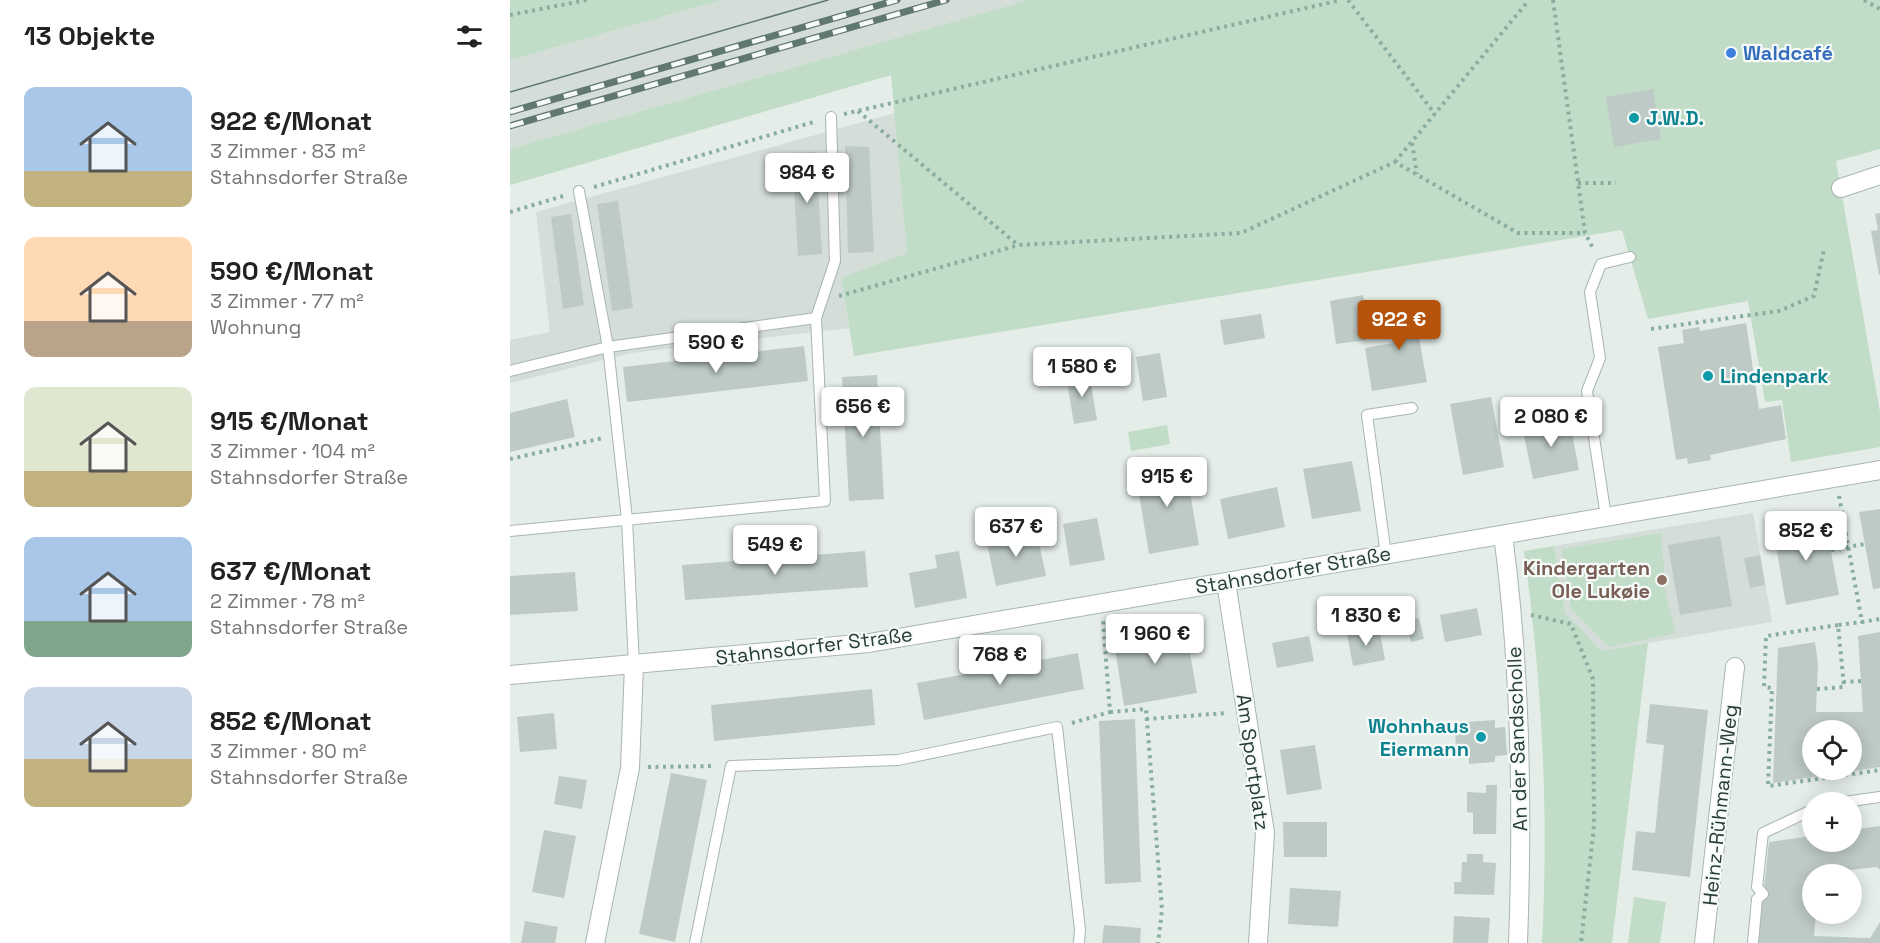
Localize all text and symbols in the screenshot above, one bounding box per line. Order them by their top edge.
text: 13 Objekte [24,19,155,53]
icon: filters [453,20,486,53]
place label: Waldcafé [1743,40,1833,66]
marker: Waldcafé [1724,46,1738,60]
text: 922 €/Monat [210,104,372,138]
place label: J.W.D. [1646,105,1704,131]
icon: home [72,111,144,183]
marker: J.W.D. [1627,111,1641,125]
text: 3 Zimmer · 83 m² [210,138,366,164]
pin: 984 € [765,153,849,204]
text: 984 € [779,159,835,185]
text: Stahnsdorfer Straße [210,164,408,190]
text: 590 €/Monat [210,254,374,288]
icon: home [72,261,144,333]
text: 3 Zimmer · 77 m² [210,288,364,314]
pin: 922 € [1357,300,1441,351]
text: 922 € [1372,306,1426,332]
text: Wohnung [210,314,301,340]
pin: 590 € [674,323,758,374]
text: 590 € [688,329,744,355]
pin: 1 580 € [1027,347,1137,398]
text: 1 580 € [1047,353,1117,379]
place label: Lindenpark [1720,363,1829,389]
marker: Lindenpark [1701,369,1715,383]
pin: 656 € [821,387,905,438]
text: 656 € [835,393,891,419]
pin: 2 080 € [1496,397,1606,448]
text: 2 080 € [1514,403,1588,429]
text: 915 €/Monat [210,404,369,438]
icon: home [72,411,144,483]
text: 3 Zimmer · 104 m² [210,438,375,464]
pin: 915 € [1125,457,1209,508]
text: 915 € [1141,463,1193,489]
text: Stahnsdorfer Straße [210,464,408,490]
pin: 637 € [974,507,1058,558]
pin: 852 € [1764,511,1848,562]
text: 637 € [989,513,1043,539]
text: 852 € [1779,517,1833,543]
pin: 549 € [733,525,817,576]
text: 549 € [747,531,803,557]
street label: Stahnsdorfer Straße [1193,540,1393,600]
text: 637 €/Monat [210,554,371,588]
place label: Kindergarten Ole Lukøie [1523,555,1650,604]
icon: home [72,561,144,633]
marker: Kindergarten Ole Lukøie [1655,573,1669,587]
text: 2 Zimmer · 78 m² [210,588,365,614]
pin: 1 830 € [1311,596,1421,647]
text: 1 830 € [1331,602,1401,628]
text: Stahnsdorfer Straße [210,614,408,640]
pin: 1 960 € [1100,614,1210,665]
text: 1 960 € [1120,620,1190,646]
street label: Stahnsdorfer Straße [714,621,914,671]
pin: 768 € [958,635,1042,686]
text: 768 € [973,641,1027,667]
street label: An der Sandscholle [1501,646,1533,832]
street label: Am Sportplatz [1231,692,1275,832]
street label: Heinz-Rühmann-Weg [1697,703,1743,907]
text: 852 €/Monat [210,704,372,738]
icon: home [72,711,144,783]
place label: Wohnhaus Eiermann [1368,713,1469,762]
map controls [1802,720,1862,924]
button: locate [1802,720,1862,780]
marker: Wohnhaus Eiermann [1474,730,1488,744]
text: 3 Zimmer · 80 m² [210,738,366,764]
text: Stahnsdorfer Straße [210,764,408,790]
button: + [1802,792,1862,852]
button: − [1802,864,1862,924]

